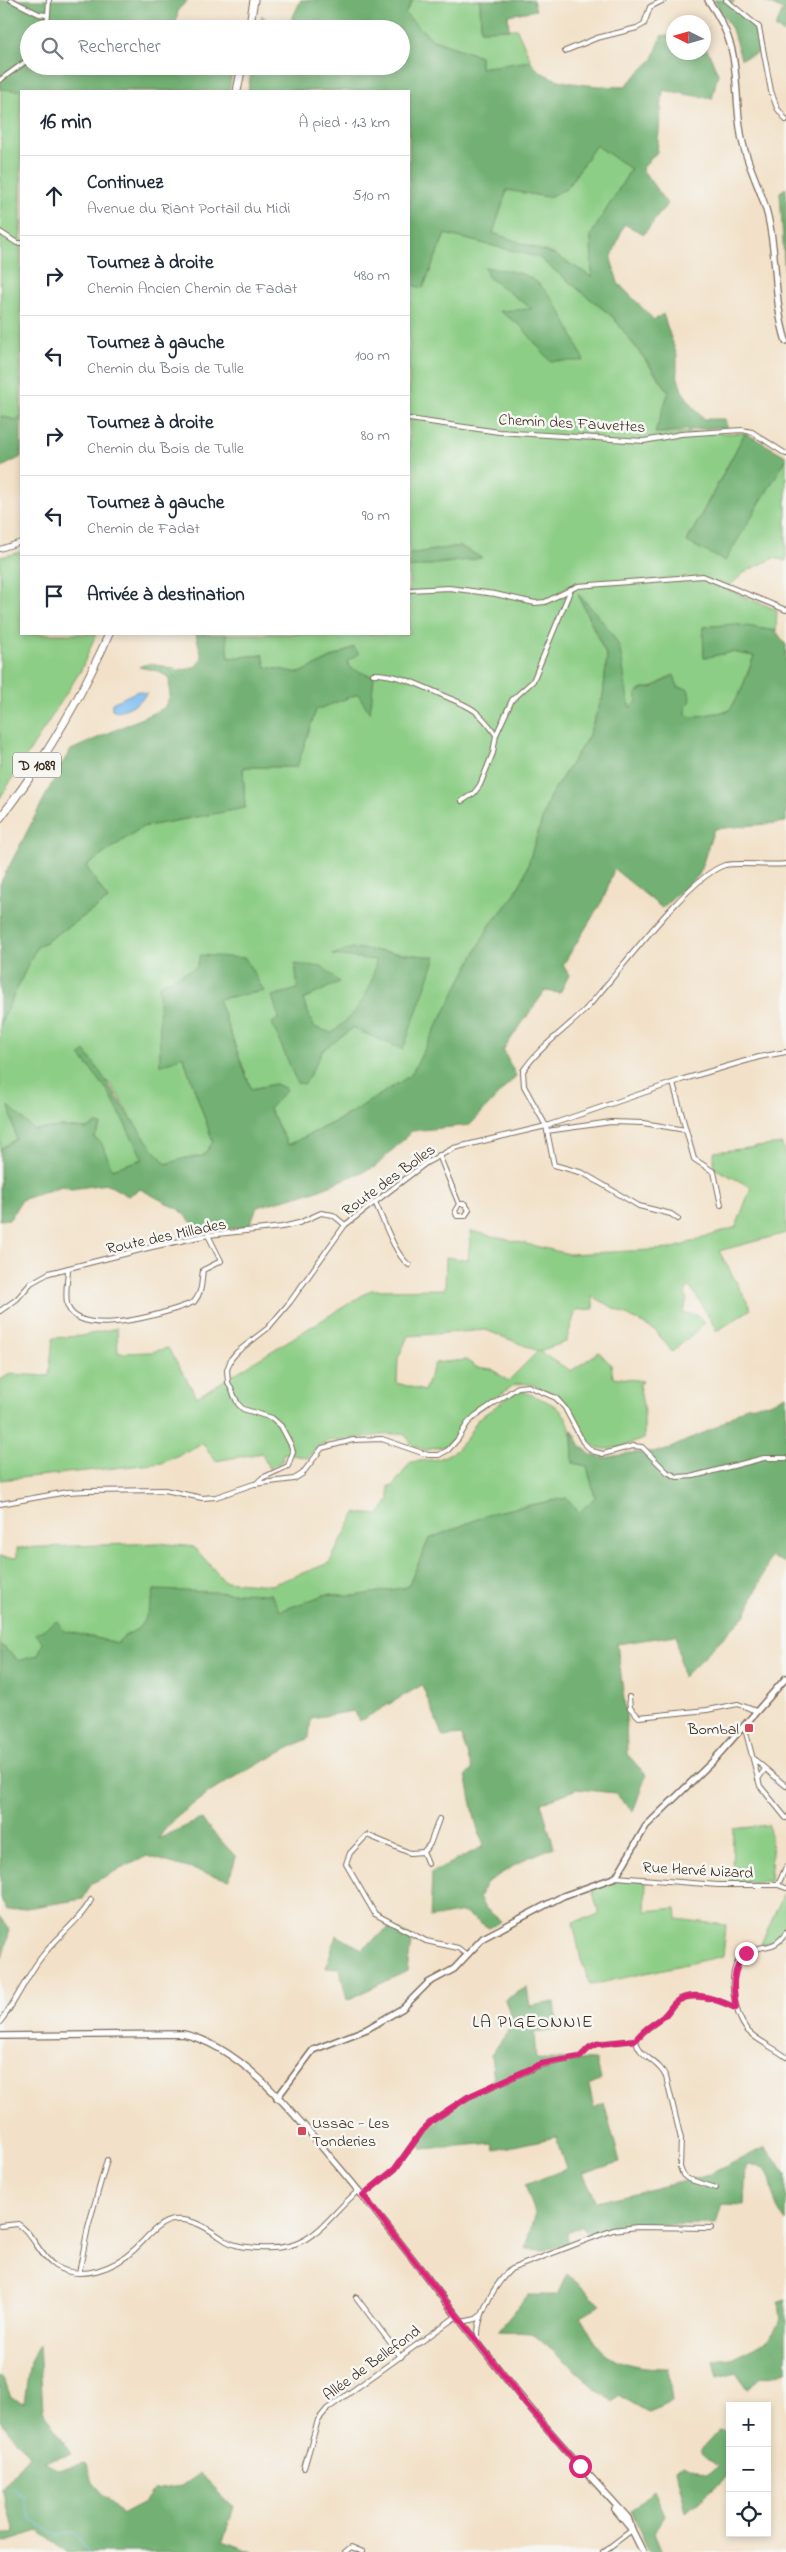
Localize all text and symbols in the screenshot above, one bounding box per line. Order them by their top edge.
north arrow [666,15,711,60]
search box [20,20,410,75]
icon: search [38,34,66,62]
text: Rechercher [78,34,161,61]
text: 16 min [40,108,92,138]
text: À pied · 1.3 km [299,111,390,135]
text: Continuez [87,170,163,197]
icon: ahead [40,182,68,210]
text: 510 m [352,184,390,208]
text: Avenue du Riant Portail du Midi [87,197,290,221]
text: Tournez à droite [87,250,213,277]
icon: right [40,262,68,290]
text: 480 m [354,264,390,288]
text: Chemin Ancien Chemin de Fadat [87,277,297,301]
text: Tournez à gauche [87,330,224,357]
icon: left [40,342,68,370]
text: 100 m [355,344,390,368]
text: Chemin du Bois de Tulle [87,357,244,381]
street label: Chemin des Fauvettes [498,408,646,440]
text: Tournez à droite [87,410,213,437]
icon: right [40,422,68,450]
text: 80 m [361,424,390,448]
text: Chemin du Bois de Tulle [87,437,244,461]
text: Tournez à gauche [87,490,224,517]
icon: left [40,502,68,530]
text: 90 m [362,504,390,528]
text: Chemin de Fadat [87,517,200,541]
icon: arrive [40,582,68,610]
text: Arrivée à destination [87,582,245,609]
road number: D 1089 [13,752,61,778]
street label: Route des Bolles [337,1138,441,1223]
street label: Route des Millades [104,1213,229,1261]
place label: Bombal [687,1718,739,1742]
marker: Bombal [743,1722,755,1734]
street label: Rue Hervé Nizard [642,1856,754,1886]
route end [735,1942,758,1965]
district label: LA PIGEONNIE [472,2010,594,2036]
place label: Ussac - Les Tonderies [312,2112,389,2154]
marker: Ussac - Les Tonderies [296,2125,308,2137]
street label: Allée de Bellefond [318,2320,426,2407]
map controls [726,2402,771,2537]
button: + [726,2402,771,2447]
button: − [726,2447,771,2492]
route start [569,2455,592,2478]
button: locate [726,2492,771,2537]

